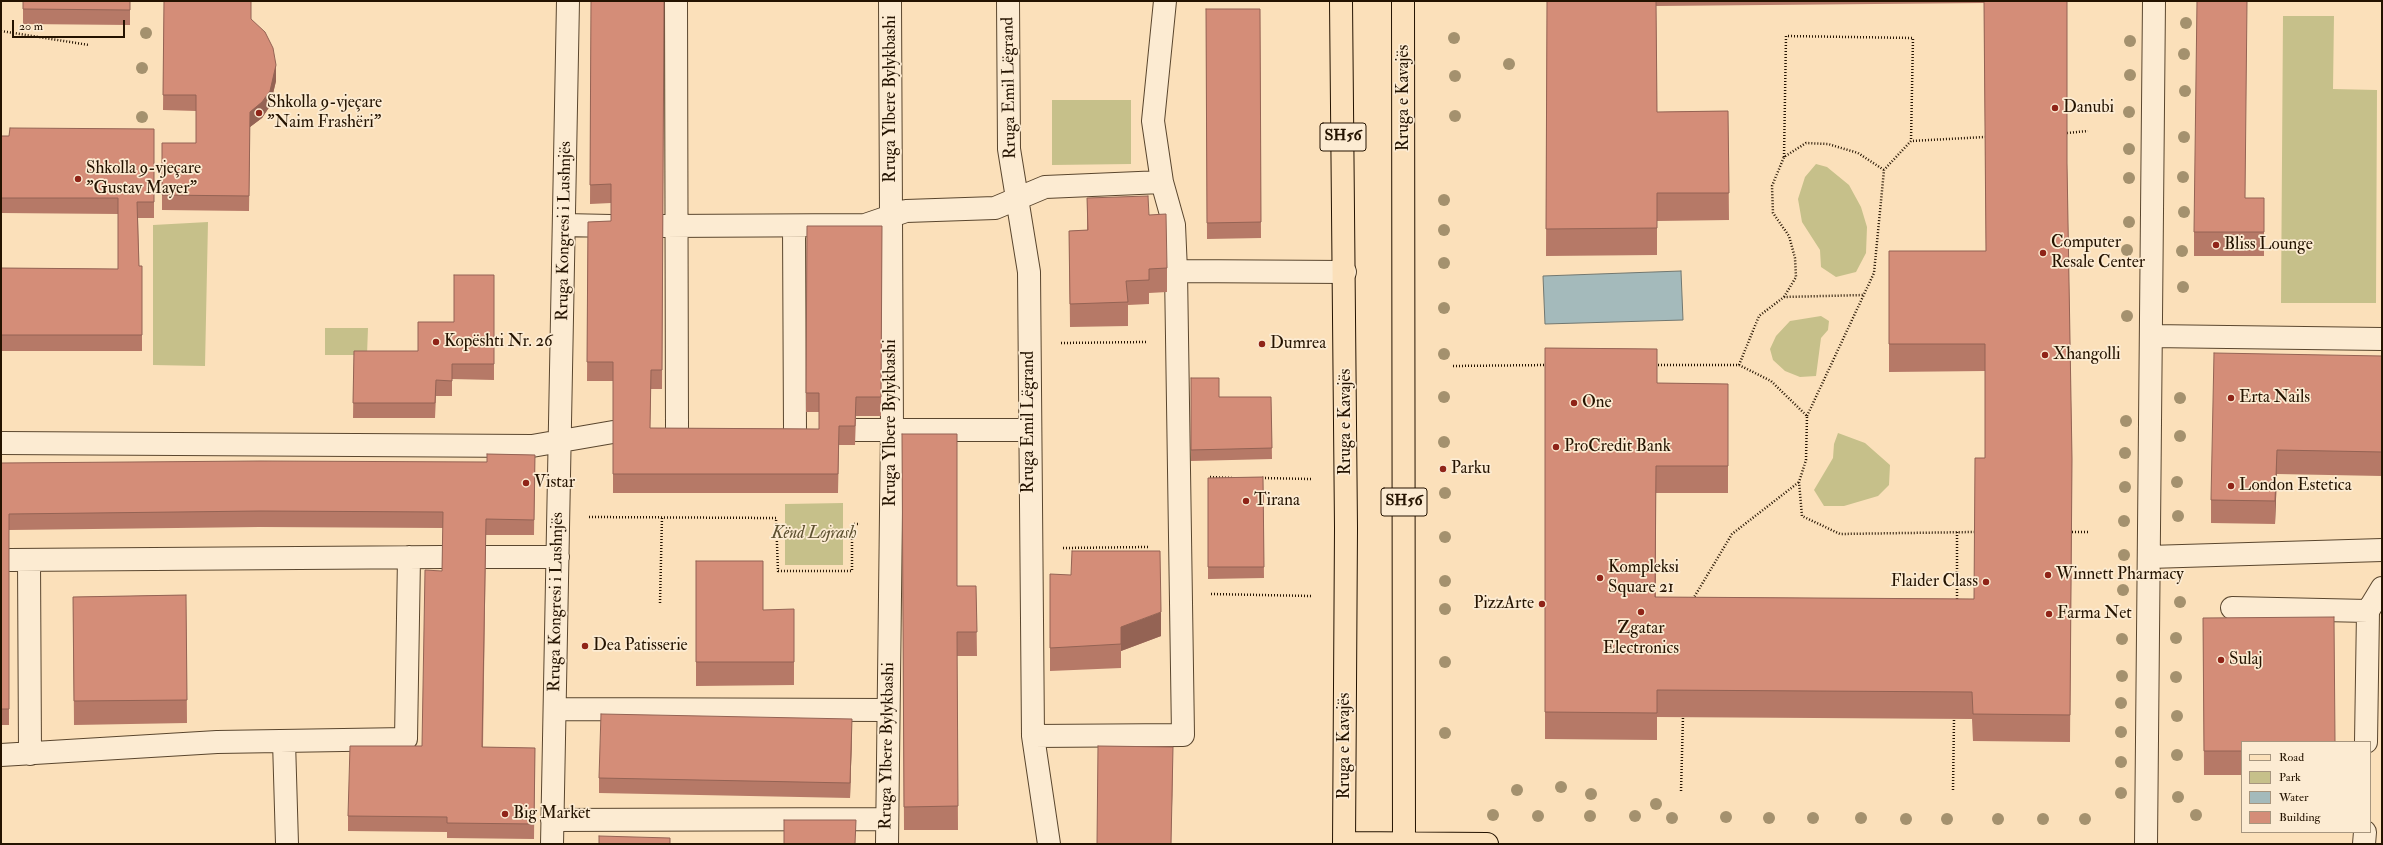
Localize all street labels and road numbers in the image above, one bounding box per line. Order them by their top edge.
street label: Rruga Ylbere Bylykbashi [881,15,901,183]
street label: Rruga Emil Lëgrand [999,17,1021,159]
street label: Rruga e Kavajës [1394,45,1414,151]
road number: SH56 [1320,123,1366,151]
street label: Rruga Kongresi i Lushnjës [553,141,577,321]
street label: Rruga Ylbere Bylykbashi [881,339,901,507]
street label: Rruga Emil Lëgrand [1019,351,1039,493]
street label: Rruga e Kavajës [1336,369,1356,475]
road number: SH56 [1381,488,1427,516]
street label: Rruga Kongresi i Lushnjës [545,512,569,692]
street label: Rruga Ylbere Bylykbashi [876,662,900,830]
street label: Rruga e Kavajës [1335,693,1355,799]

